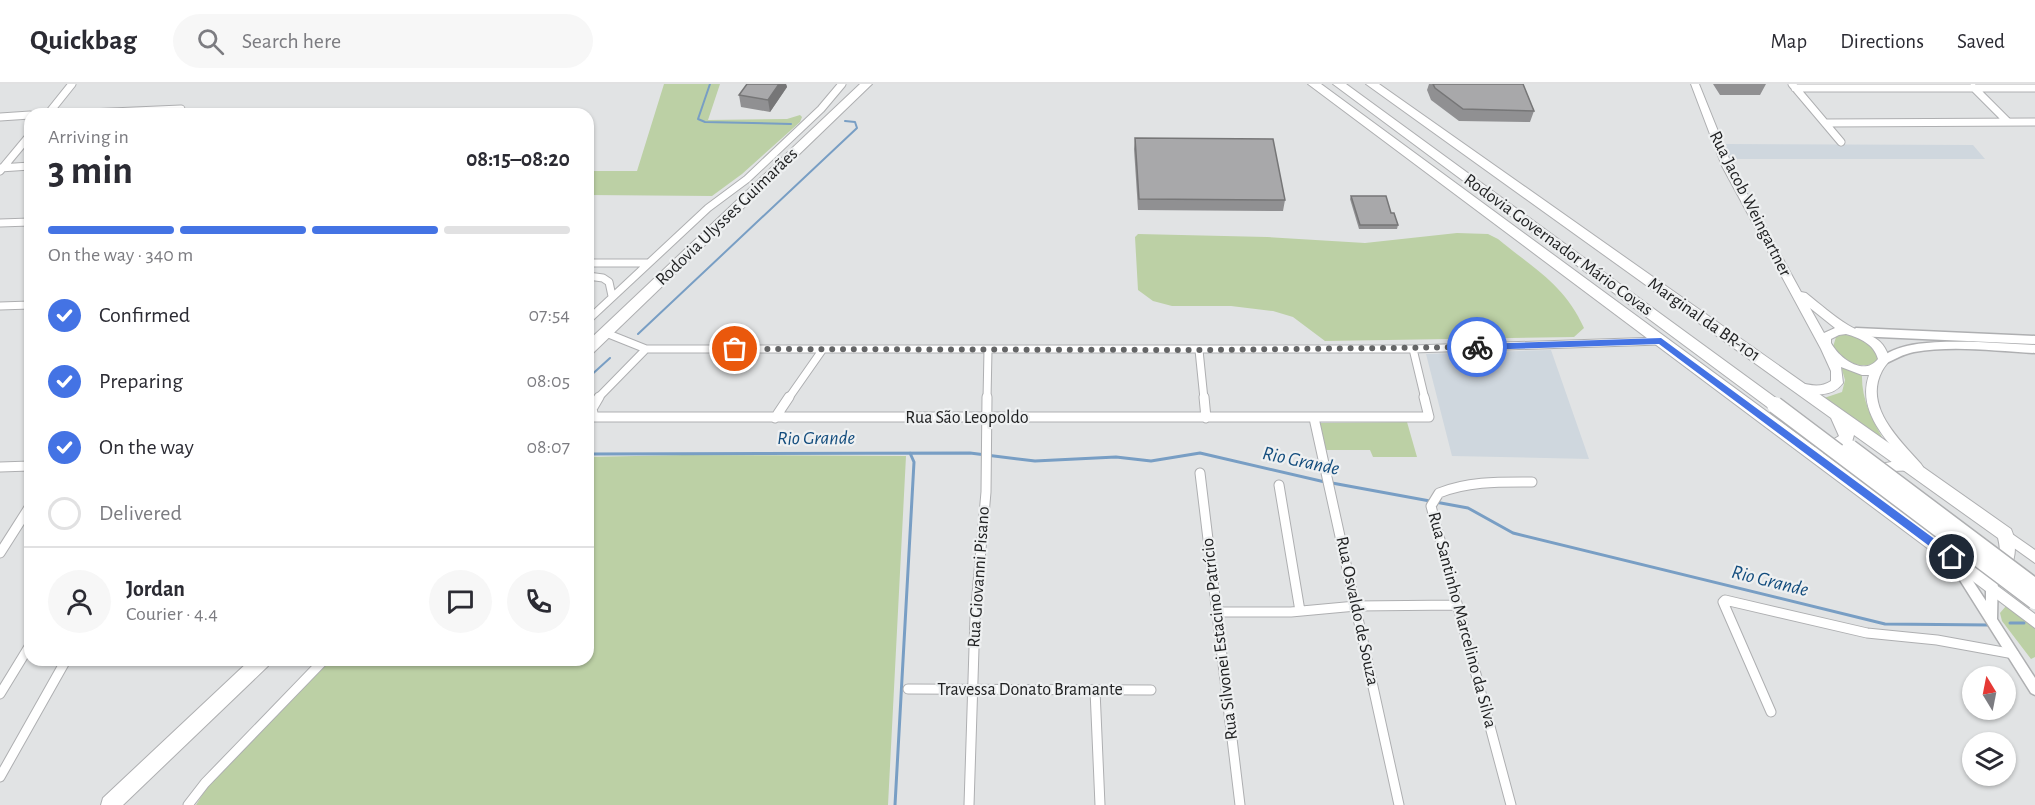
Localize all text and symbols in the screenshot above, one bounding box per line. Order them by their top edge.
search box [173,14,593,68]
icon: search [194,25,227,58]
text: Quickbag [30,27,137,55]
text: Search here [242,30,341,52]
text: Map [1771,31,1807,52]
text: Directions [1840,31,1924,52]
text: Saved [1957,31,2005,52]
text: Arriving in [48,127,129,147]
street label: Rua Jacob Weingartner [1706,128,1795,280]
street label: Rodovia Ulysses Guimarães [653,145,801,289]
text: 08:15–08:20 [466,148,570,170]
text: 3 min [48,152,133,191]
street label: Rodovia Governador Mário Covas [1460,171,1656,319]
text: On the way · 340 m [48,245,193,265]
street label: Marginal da BR-101 [1645,275,1763,365]
icon: check [48,299,81,332]
text: Confirmed [99,304,190,326]
text: 07:54 [529,305,570,325]
courier [1447,317,1507,377]
pin [709,323,760,374]
icon: bike [1461,331,1494,364]
icon: bag [718,332,751,365]
icon: check [48,365,81,398]
text: Preparing [99,370,183,392]
text: 08:05 [526,371,570,391]
street label: Rua São Leopoldo [905,409,1029,427]
water label: Rio Grande [777,428,856,448]
icon: check [48,431,81,464]
text: On the way [99,436,194,458]
text: 08:07 [526,437,570,457]
water label: Rio Grande [1261,443,1342,479]
text: Delivered [99,502,182,524]
street label: Rua Giovanni Pisano [965,506,993,648]
street label: Rua Santinho Marcelino da Silva [1424,510,1500,730]
pin [1926,531,1977,582]
street label: Rua Osvaldo de Souza [1332,535,1382,687]
street label: Rua Silvonei Estacino Patrício [1199,537,1241,741]
icon: home [1935,540,1968,573]
water label: Rio Grande [1730,562,1811,600]
button: person [48,570,111,633]
button: chat [429,570,492,633]
button: phone [507,570,570,633]
text: Jordan [126,578,185,600]
text: Courier · 4.4 [126,604,218,624]
north arrow [1962,666,2016,720]
map controls [1962,666,2016,786]
street label: Travessa Donato Bramante [937,681,1123,699]
button: layers [1962,732,2016,786]

